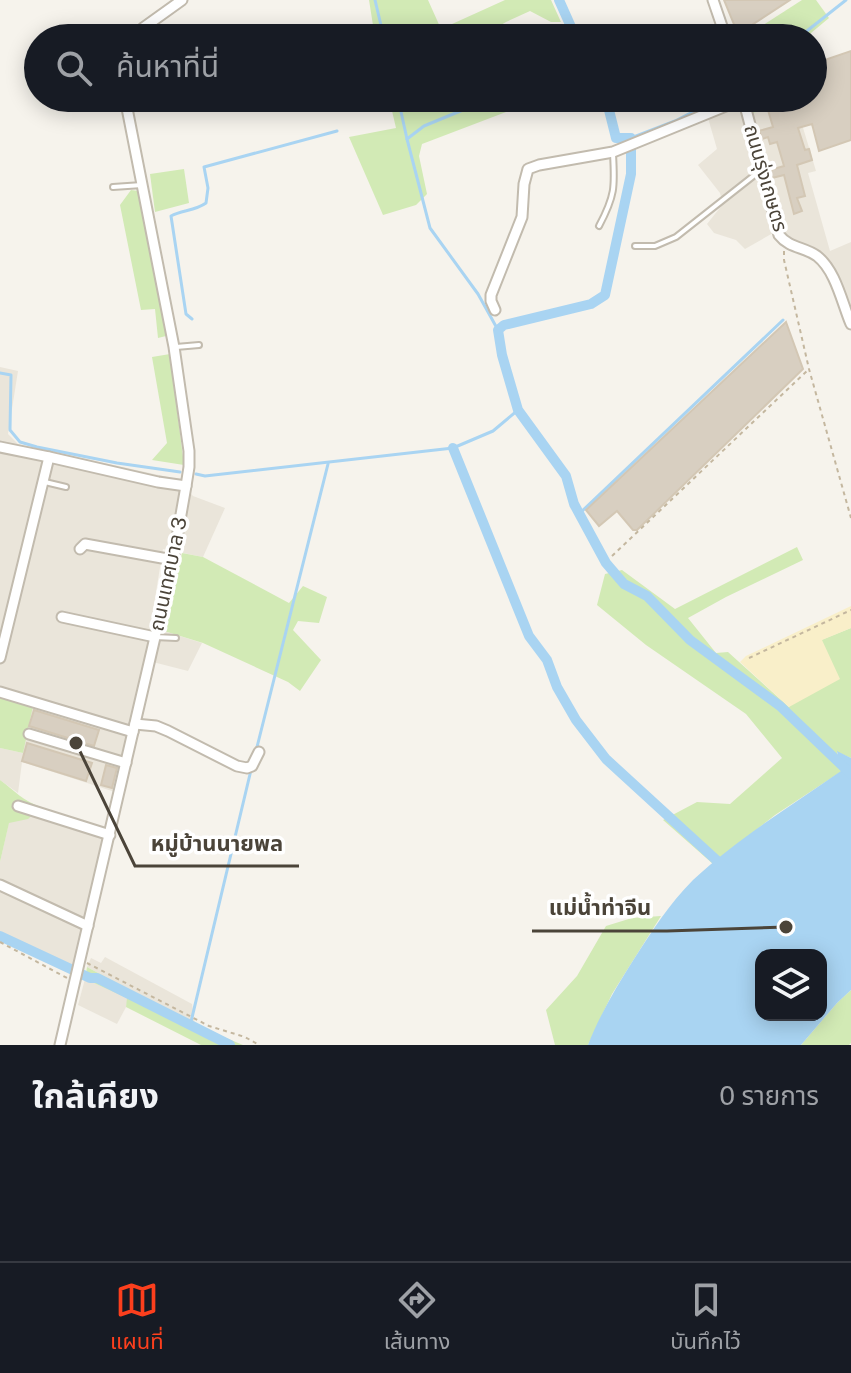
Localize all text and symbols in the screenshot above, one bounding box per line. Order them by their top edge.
search box [24,24,827,112]
icon: search [52,46,96,90]
text: ค้นหาที่นี่ [116,48,219,84]
street label: ถนนรุ่งเกษตร [739,122,793,234]
street label: ถนนเทศบาล 3 [144,515,192,633]
callout: หมู่บ้านนายพล [135,820,299,866]
text: หมู่บ้านนายพล [151,830,283,857]
callout: แม่น้ำท่าจีน [532,885,667,931]
text: แม่น้ำท่าจีน [549,892,651,920]
map controls [755,949,827,1021]
button: layers [755,949,827,1021]
text: ใกล้เคียง [32,1076,159,1116]
text: 0 รายการ [719,1080,819,1111]
tab: แผนที่ [110,1278,164,1359]
tab: เส้นทาง [384,1278,450,1359]
tab: บันทึกไว้ [670,1278,741,1359]

